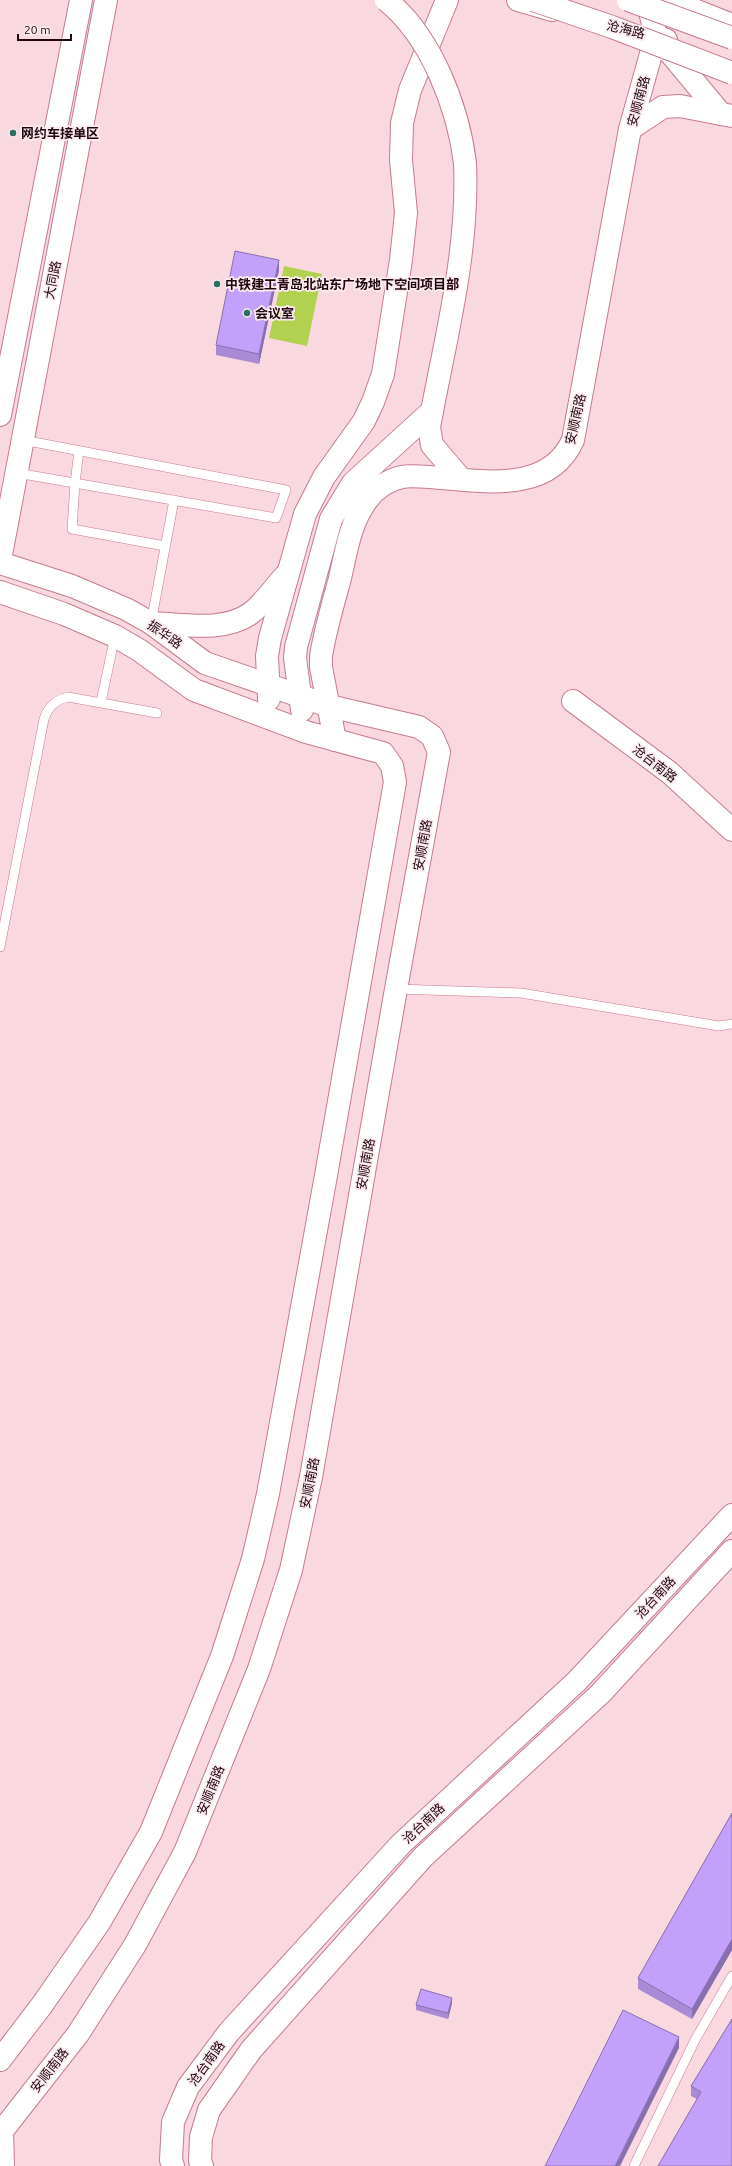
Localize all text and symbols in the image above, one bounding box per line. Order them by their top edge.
scale bar [18,16,71,42]
street label: 沧海路 [605,17,647,41]
text: 20 m [24,23,51,36]
street label: 安顺南路 [625,74,651,128]
place label: 网约车接单区 [21,126,99,140]
marker: 网约车接单区 [8,128,18,138]
street label: 大同路 [41,260,63,300]
place label: 中铁建工青岛北站东广场地下空间项目部 [225,277,459,291]
marker: 中铁建工青岛北站东广场地下空间项目部 [212,279,222,289]
place label: 会议室 [255,306,294,320]
marker: 会议室 [242,308,252,318]
street label: 安顺南路 [562,392,588,446]
street label: 振华路 [145,617,185,651]
street label: 沧台南路 [630,741,680,785]
street label: 安顺南路 [411,818,433,872]
street label: 安顺南路 [354,1137,376,1191]
street label: 安顺南路 [297,1456,321,1510]
street label: 沧台南路 [632,1573,678,1621]
street label: 安顺南路 [194,1763,226,1817]
street label: 沧台南路 [399,1800,447,1846]
street label: 沧台南路 [185,2038,227,2088]
street label: 安顺南路 [27,2045,71,2095]

